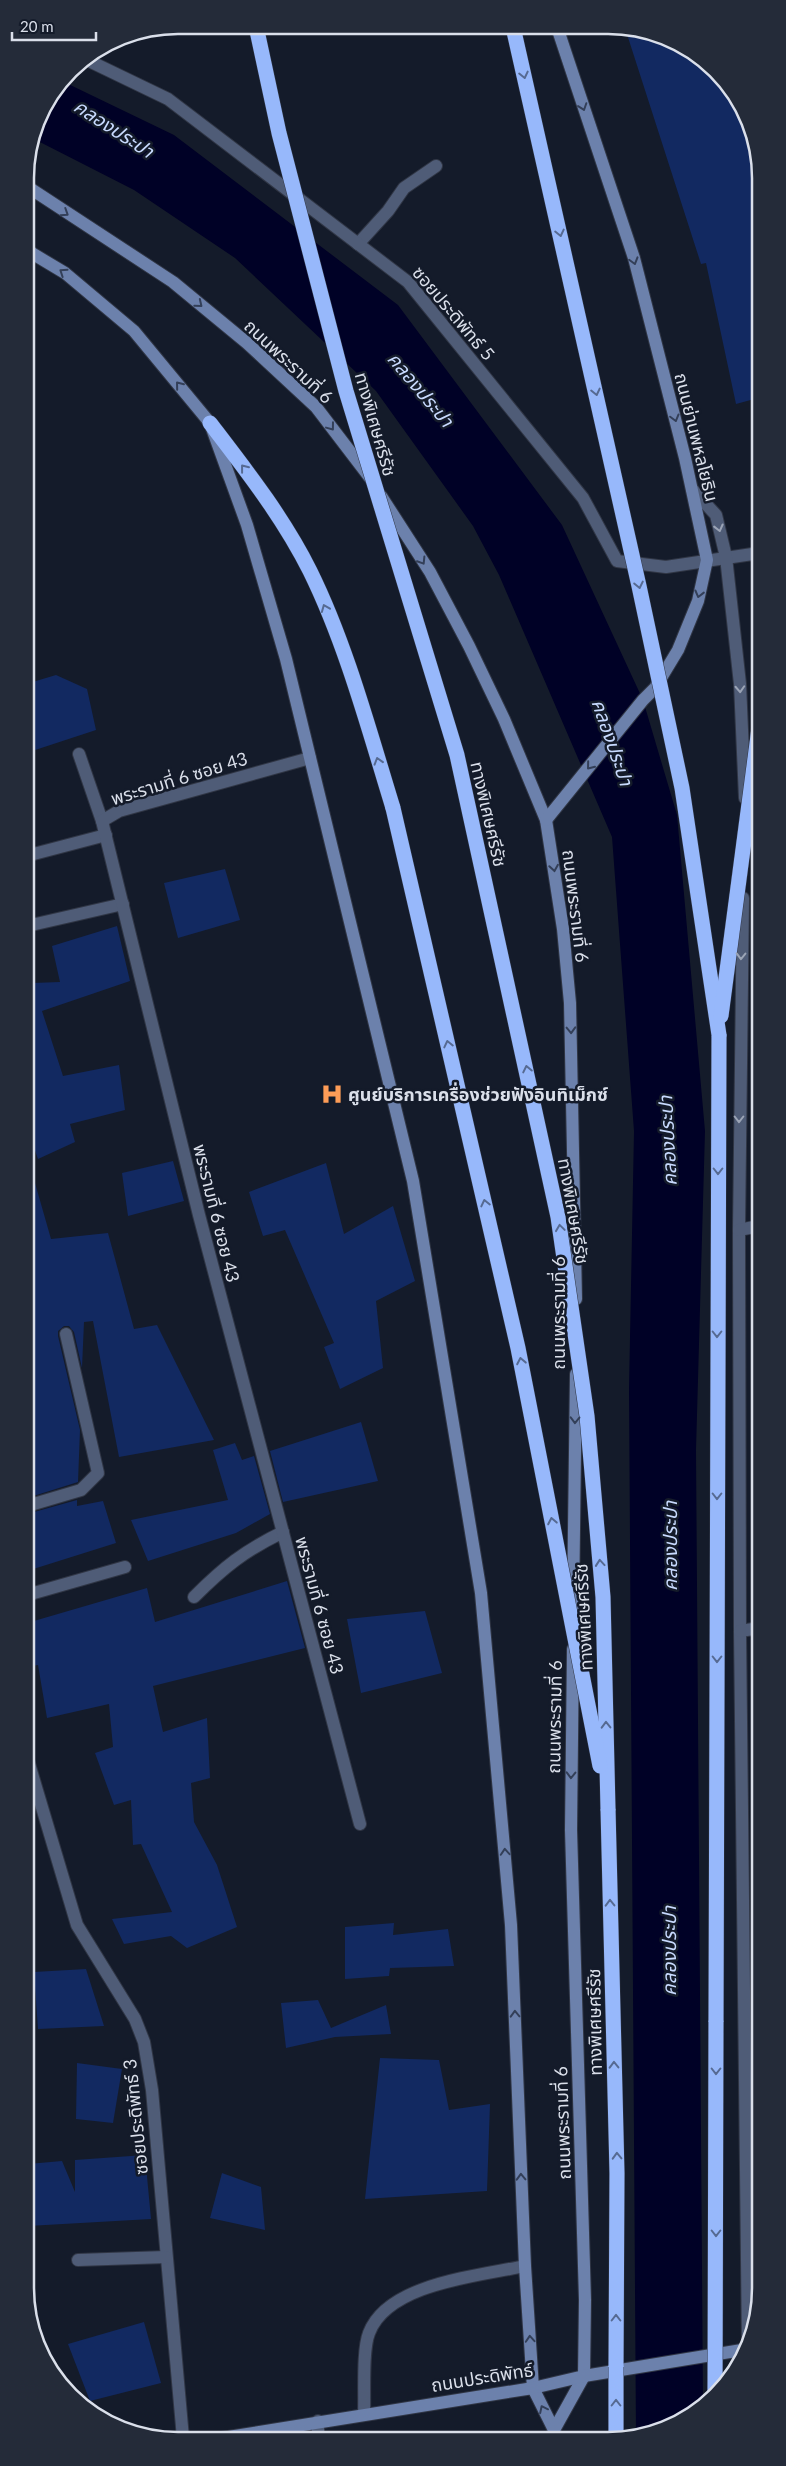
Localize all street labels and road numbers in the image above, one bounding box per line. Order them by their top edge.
street label: ซอยประดิพัทธ์ 5 [408,261,500,365]
street label: ถนนพระรามที่ 6 [240,314,339,408]
street label: ทางพิเศษศรีรัช [351,369,401,479]
street label: ถนนย่านพหลโยธิน [670,370,724,504]
street label: พระรามที่ 6 ซอย 43 [108,746,250,809]
street label: ทางพิเศษศรีรัช [466,759,512,869]
street label: ถนนพระรามที่ 6 [558,848,595,964]
street label: พระรามที่ 6 ซอย 43 [189,1141,246,1284]
street label: ทางพิเศษศรีรัช [554,1156,594,1266]
street label: ถนนพระรามที่ 6 [546,1256,569,1370]
street label: พระรามที่ 6 ซอย 43 [291,1533,350,1676]
street label: ทางพิเศษศรีรัช [569,1563,597,1671]
street label: ถนนพระรามที่ 6 [541,1660,566,1774]
street label: ทางพิเศษศรีรัช [582,1968,606,2076]
street label: ซอยประดิพัทธ์ 3 [118,2058,152,2176]
street label: ถนนพระรามที่ 6 [548,2066,575,2180]
street label: ถนนประดิพัทธ์ [429,2358,535,2396]

